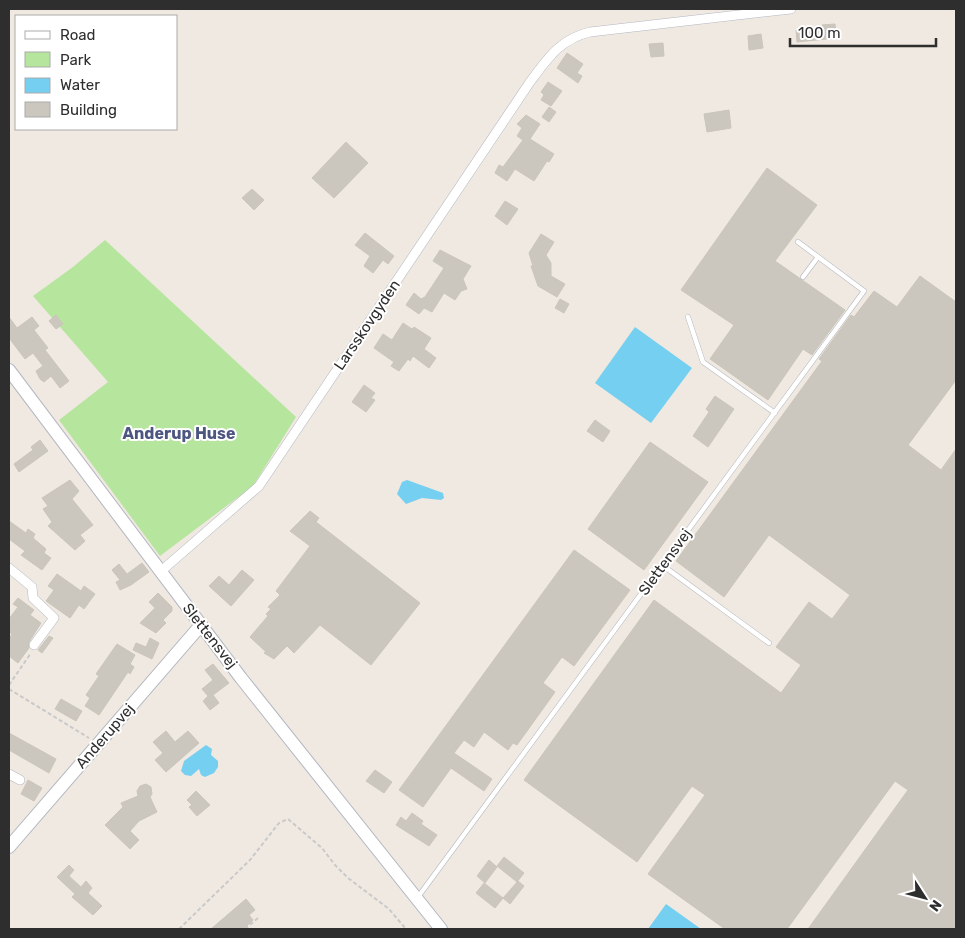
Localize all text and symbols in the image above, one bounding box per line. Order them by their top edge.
legend [15,15,178,130]
scale bar [790,15,936,47]
text: 100 m [798,24,840,42]
text: Road [60,26,96,44]
text: Park [60,51,91,69]
text: Water [60,76,100,94]
text: Building [60,101,117,119]
street label: Larsskovgyden [330,277,404,373]
district label: Anderup Huse [123,424,235,443]
street label: Slettensvej [635,525,695,599]
street label: Slettensvej [179,600,241,672]
street label: Anderupvej [72,700,138,772]
north arrow [900,873,950,923]
text: N [925,896,945,914]

